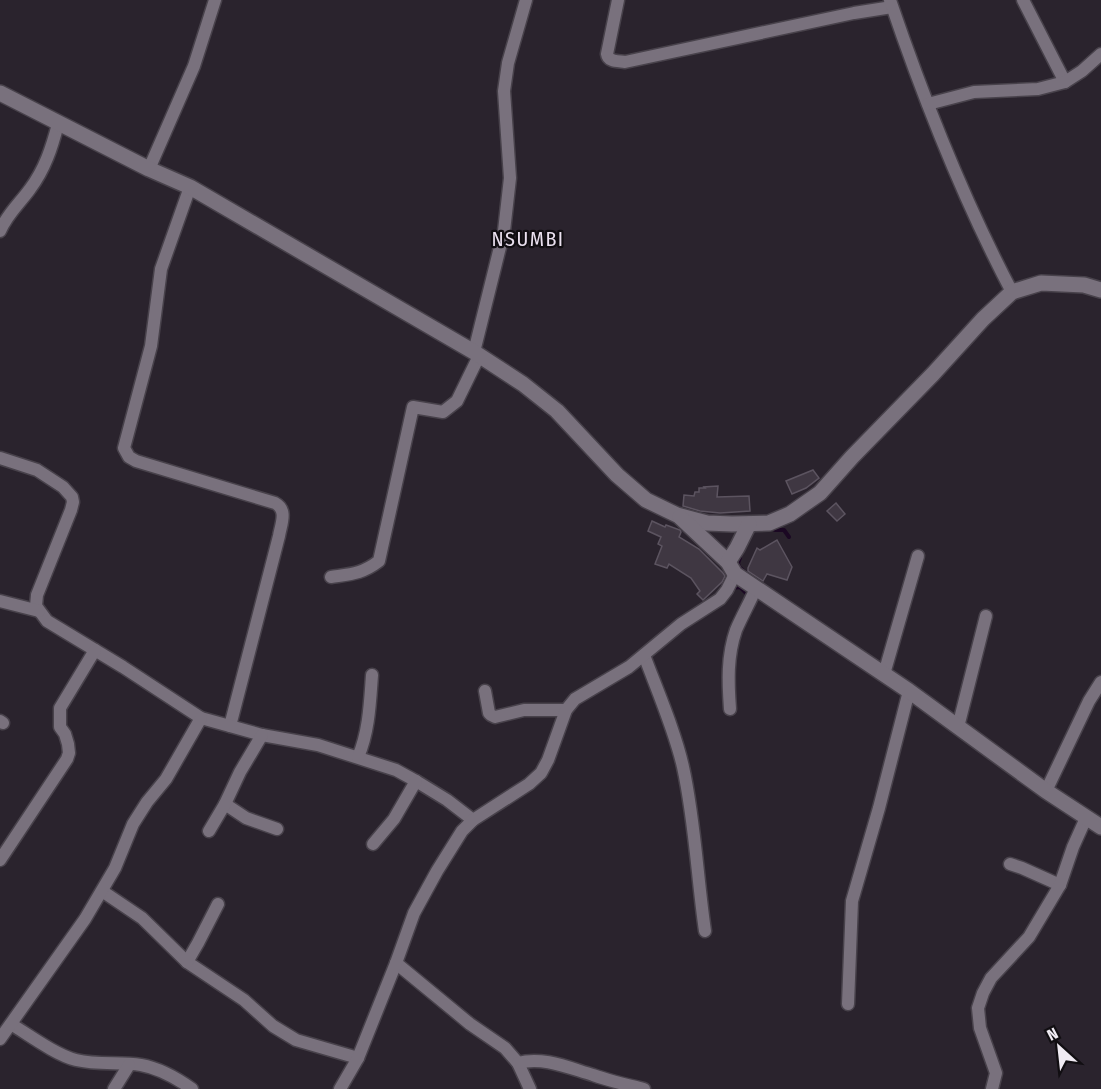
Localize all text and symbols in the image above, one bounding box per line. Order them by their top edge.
district label: NSUMBI [491,227,565,251]
north arrow [1029,1017,1089,1077]
text: N [1044,1023,1061,1045]

